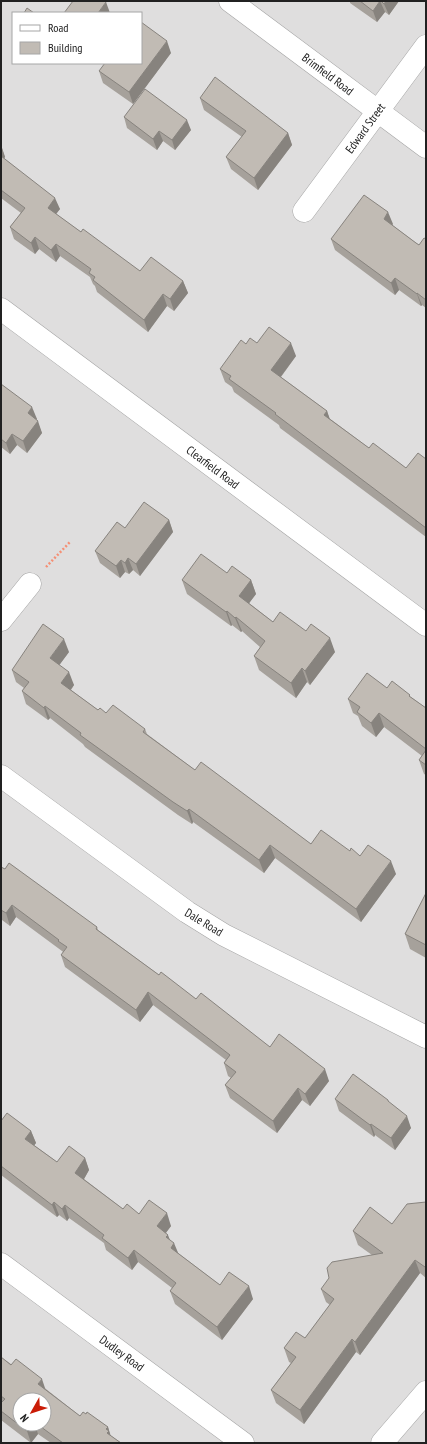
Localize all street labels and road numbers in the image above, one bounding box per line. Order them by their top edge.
street label: Brimfield Road [299,50,357,98]
street label: Edward Street [342,100,389,156]
street label: Clearfield Road [184,442,242,492]
street label: Dale Road [182,905,226,939]
street label: Dudley Road [97,1332,147,1374]

